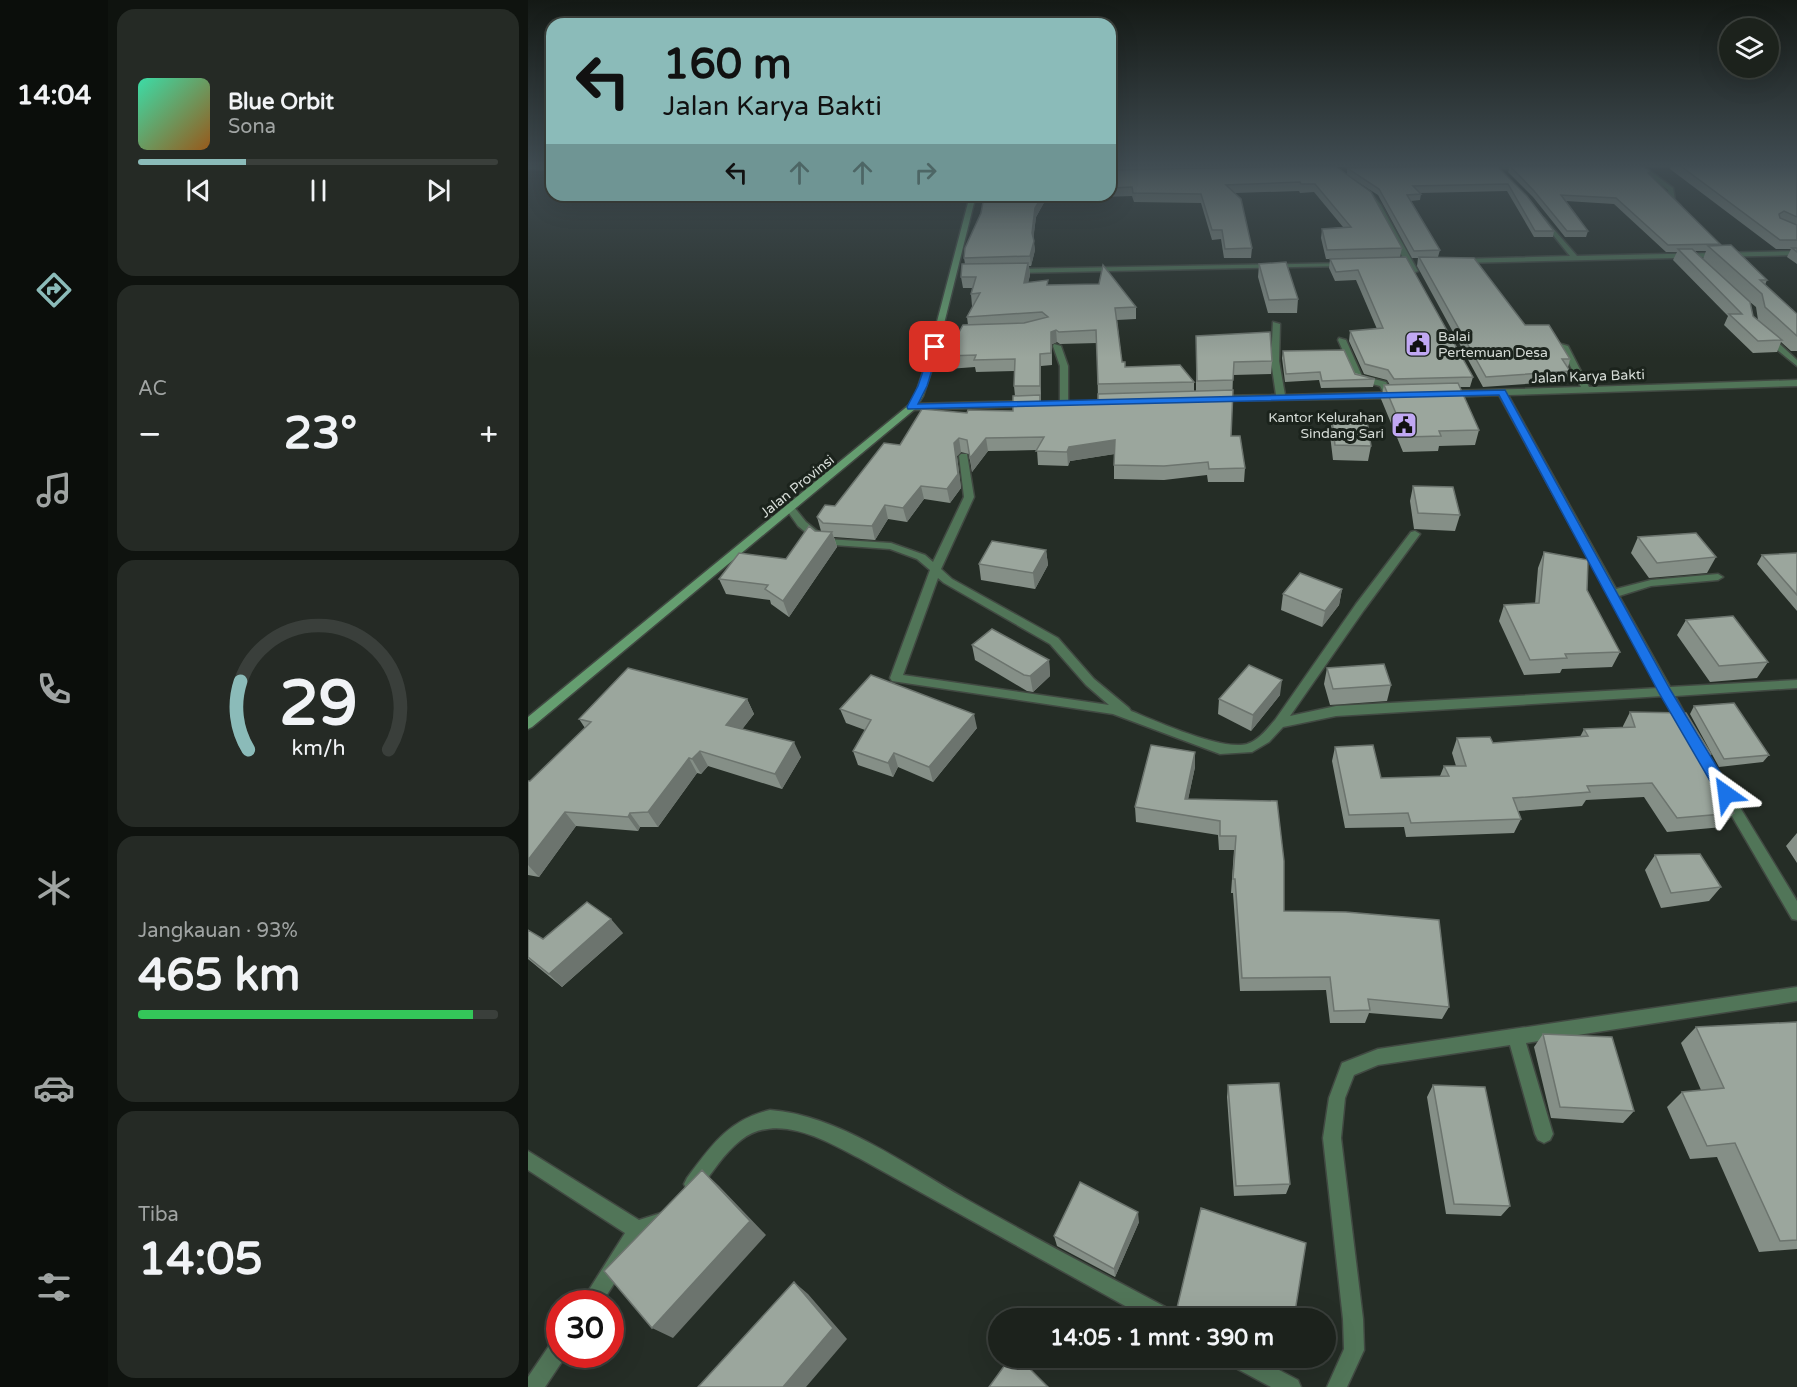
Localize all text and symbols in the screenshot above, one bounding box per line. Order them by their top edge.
map controls [1719,18,1779,78]
button: layers [1719,18,1779,78]
text: 160 m [663,39,792,90]
icon: left [564,42,642,120]
text: 14:04 [17,79,91,112]
text: Blue Orbit [228,89,334,115]
text: Jalan Karya Bakti [663,90,882,123]
text: Sona [228,115,276,139]
icon: left [720,156,753,189]
icon: ahead [783,156,816,189]
icon: ahead [846,156,879,189]
icon: right [909,156,942,189]
icon: previous [182,174,215,207]
icon: pause [302,174,335,207]
icon: next [422,174,455,207]
icon: directions [33,269,75,311]
pin [909,321,960,372]
place label: Balai Pertemuan Desa [1438,328,1548,361]
public building icon: Balai Pertemuan Desa [1403,329,1433,359]
icon: arrive [918,330,951,363]
street label: Jalan Karya Bakti [1531,366,1645,387]
text: AC [138,377,167,401]
text: 23° [284,407,357,461]
place label: Kantor Kelurahan Sindang Sari [1268,409,1384,442]
public building icon: Kantor Kelurahan Sindang Sari [1389,410,1419,440]
text: − [138,415,162,454]
text: + [479,415,498,454]
street label: Jalan Provinsi [757,451,838,521]
icon: music [33,469,75,511]
icon: phone [33,668,75,710]
text: 29 [279,668,357,743]
text: km/h [291,736,345,762]
position arrow [1694,762,1758,826]
icon: climate [33,867,75,909]
text: Jangkauan · 93% [138,919,298,943]
text: 465 km [138,949,300,1003]
icon: car [33,1067,75,1109]
text: Tiba [138,1203,179,1227]
text: 14:05 [138,1233,263,1287]
icon: filters [33,1266,75,1308]
speed limit sign: 30 [546,1290,624,1368]
text: 14:05 · 1 mnt · 390 m [1050,1325,1274,1351]

